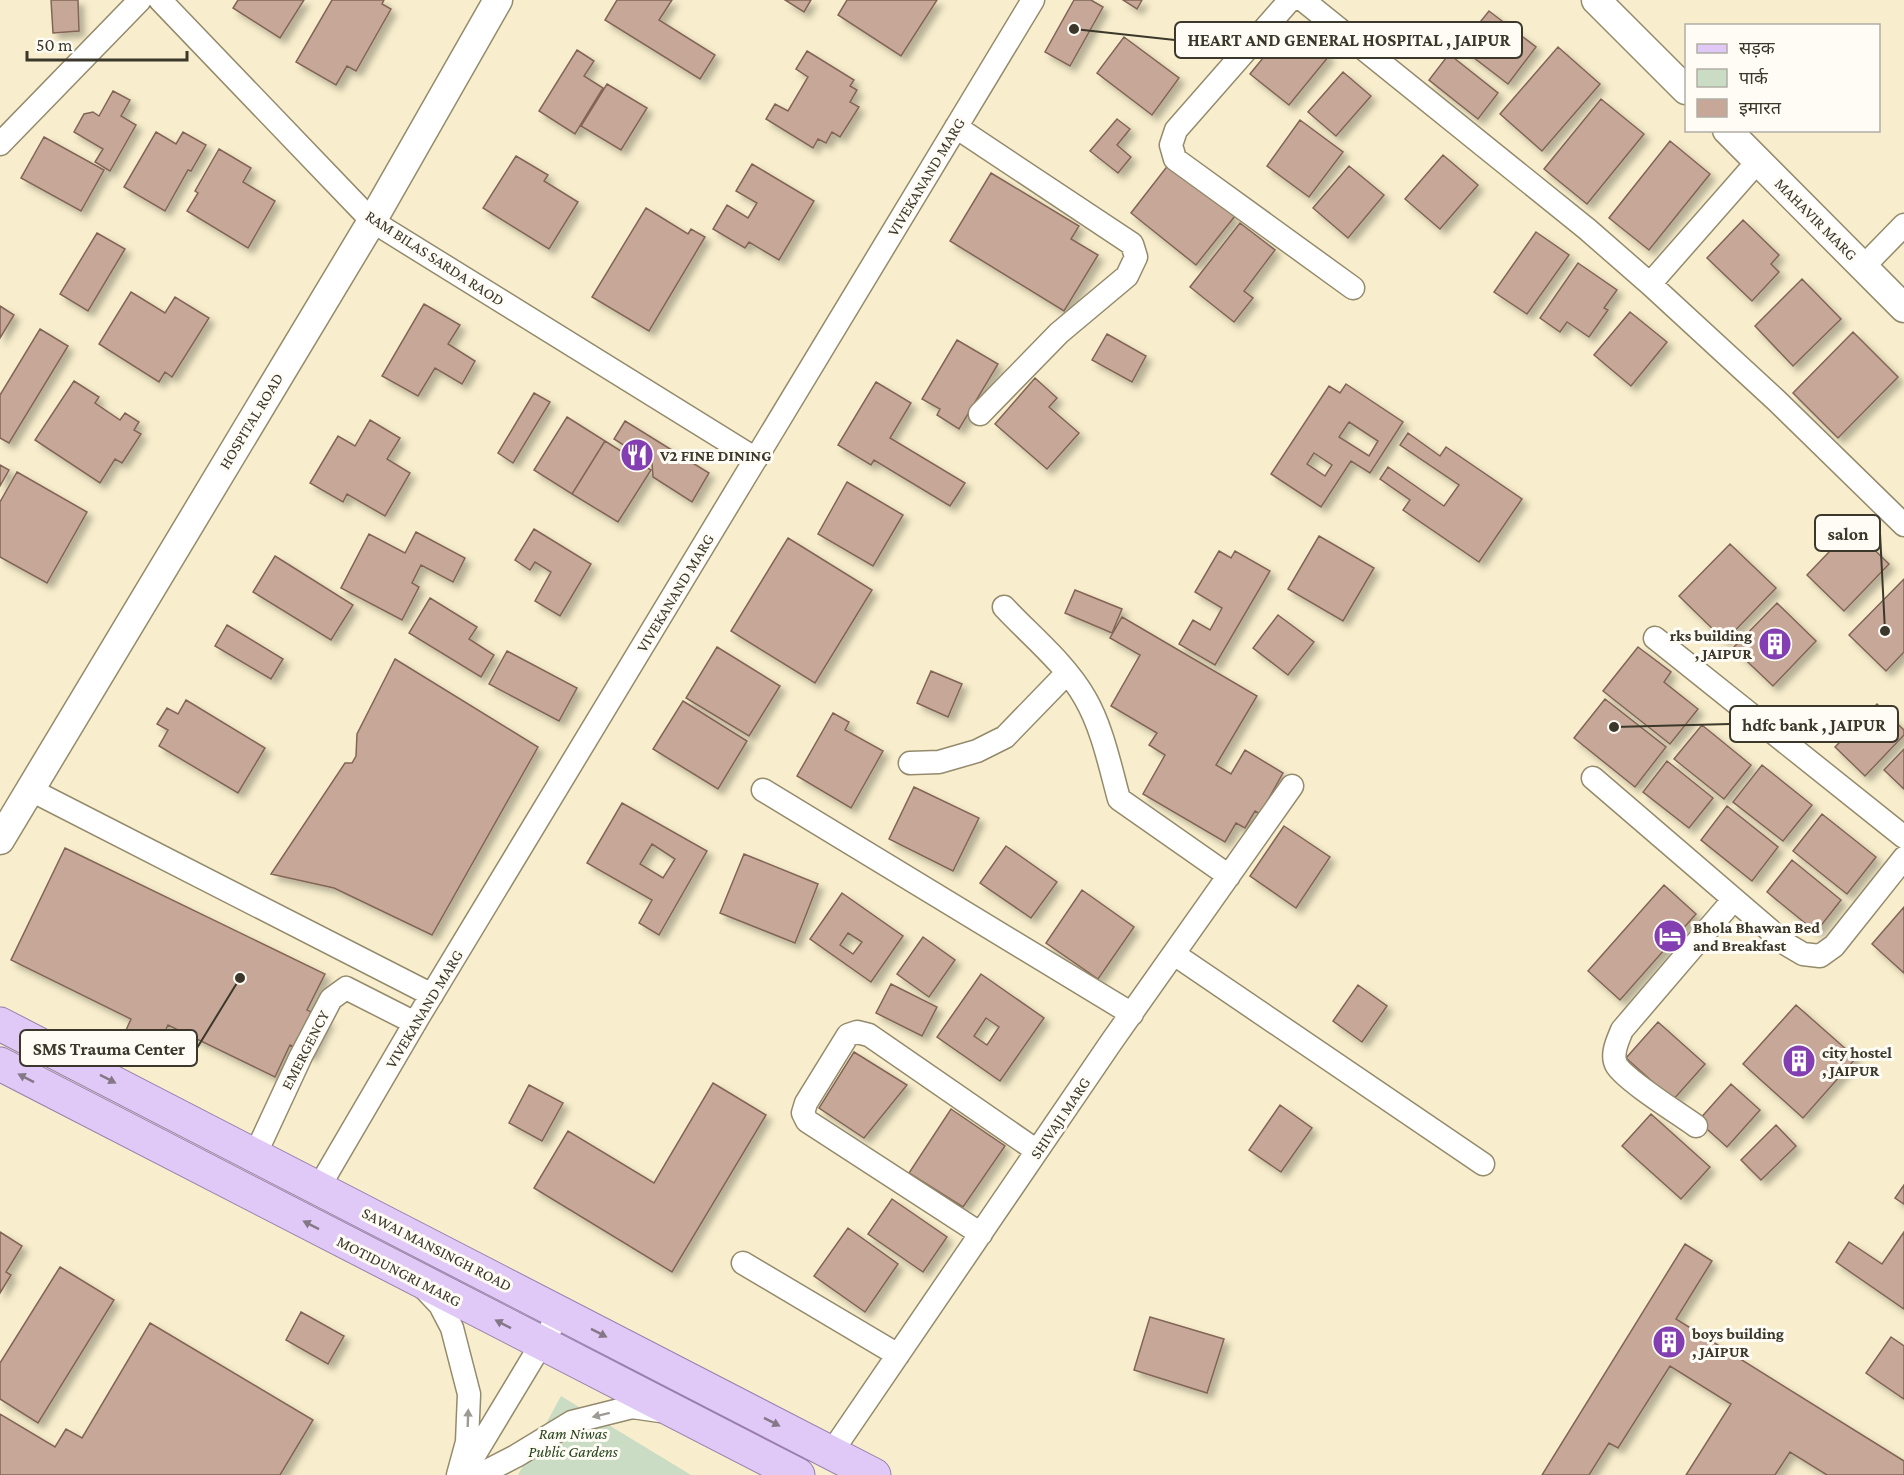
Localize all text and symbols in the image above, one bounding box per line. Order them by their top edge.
callout: HEART AND GENERAL HOSPITAL , JAIPUR [1175,22,1522,58]
scale bar [27,24,188,62]
legend [1685,24,1880,132]
text: HEART AND GENERAL HOSPITAL , JAIPUR [1187,30,1512,50]
text: 50 m [36,35,73,55]
text: सड़क [1739,38,1776,58]
text: पार्क [1739,67,1769,88]
text: इमारत [1739,98,1782,118]
street label: VIVEKANAND MARG [884,115,968,239]
street label: MAHAVIR MARG [1772,175,1860,263]
street label: RAM BILAS SARDA RAOD [363,207,507,309]
street label: HOSPITAL ROAD [216,370,286,472]
restaurant icon: V2 FINE DINING [619,437,655,473]
place label: V2 FINE DINING [659,447,772,464]
callout: salon [1815,515,1880,551]
text: salon [1827,524,1869,544]
street label: VIVEKANAND MARG [633,531,717,655]
building icon: rks building , JAIPUR [1757,626,1793,662]
place label: rks building , JAIPUR [1670,627,1752,662]
callout: hdfc bank , JAIPUR [1730,706,1898,742]
text: hdfc bank , JAIPUR [1742,715,1887,735]
hotel icon: Bhola Bhawan Bed and Breakfast [1652,918,1688,954]
place label: Bhola Bhawan Bed and Breakfast [1693,919,1820,954]
street label: VIVEKANAND MARG [382,947,466,1071]
street label: EMERGENCY [278,1007,332,1092]
callout: SMS Trauma Center [20,1030,197,1066]
text: SMS Trauma Center [33,1039,185,1059]
building icon: city hostel , JAIPUR [1781,1043,1817,1079]
place label: city hostel , JAIPUR [1822,1044,1892,1079]
one-way arrow [17,1073,34,1083]
one-way arrow [99,1074,117,1084]
street label: SHIVAJI MARG [1027,1074,1094,1162]
street label: SAWAI MANSINGH ROAD [359,1204,515,1294]
one-way arrow [302,1221,320,1231]
street label: MOTIDUNGRI MARG [334,1232,464,1310]
one-way arrow [494,1320,512,1330]
building icon: boys building , JAIPUR [1651,1324,1687,1360]
place label: boys building , JAIPUR [1691,1325,1784,1360]
one-way arrow [590,1328,607,1337]
one-way arrow [463,1408,472,1427]
one-way arrow [592,1410,611,1420]
one-way arrow [763,1418,780,1427]
park label: Ram Niwas Public Gardens [528,1425,618,1460]

